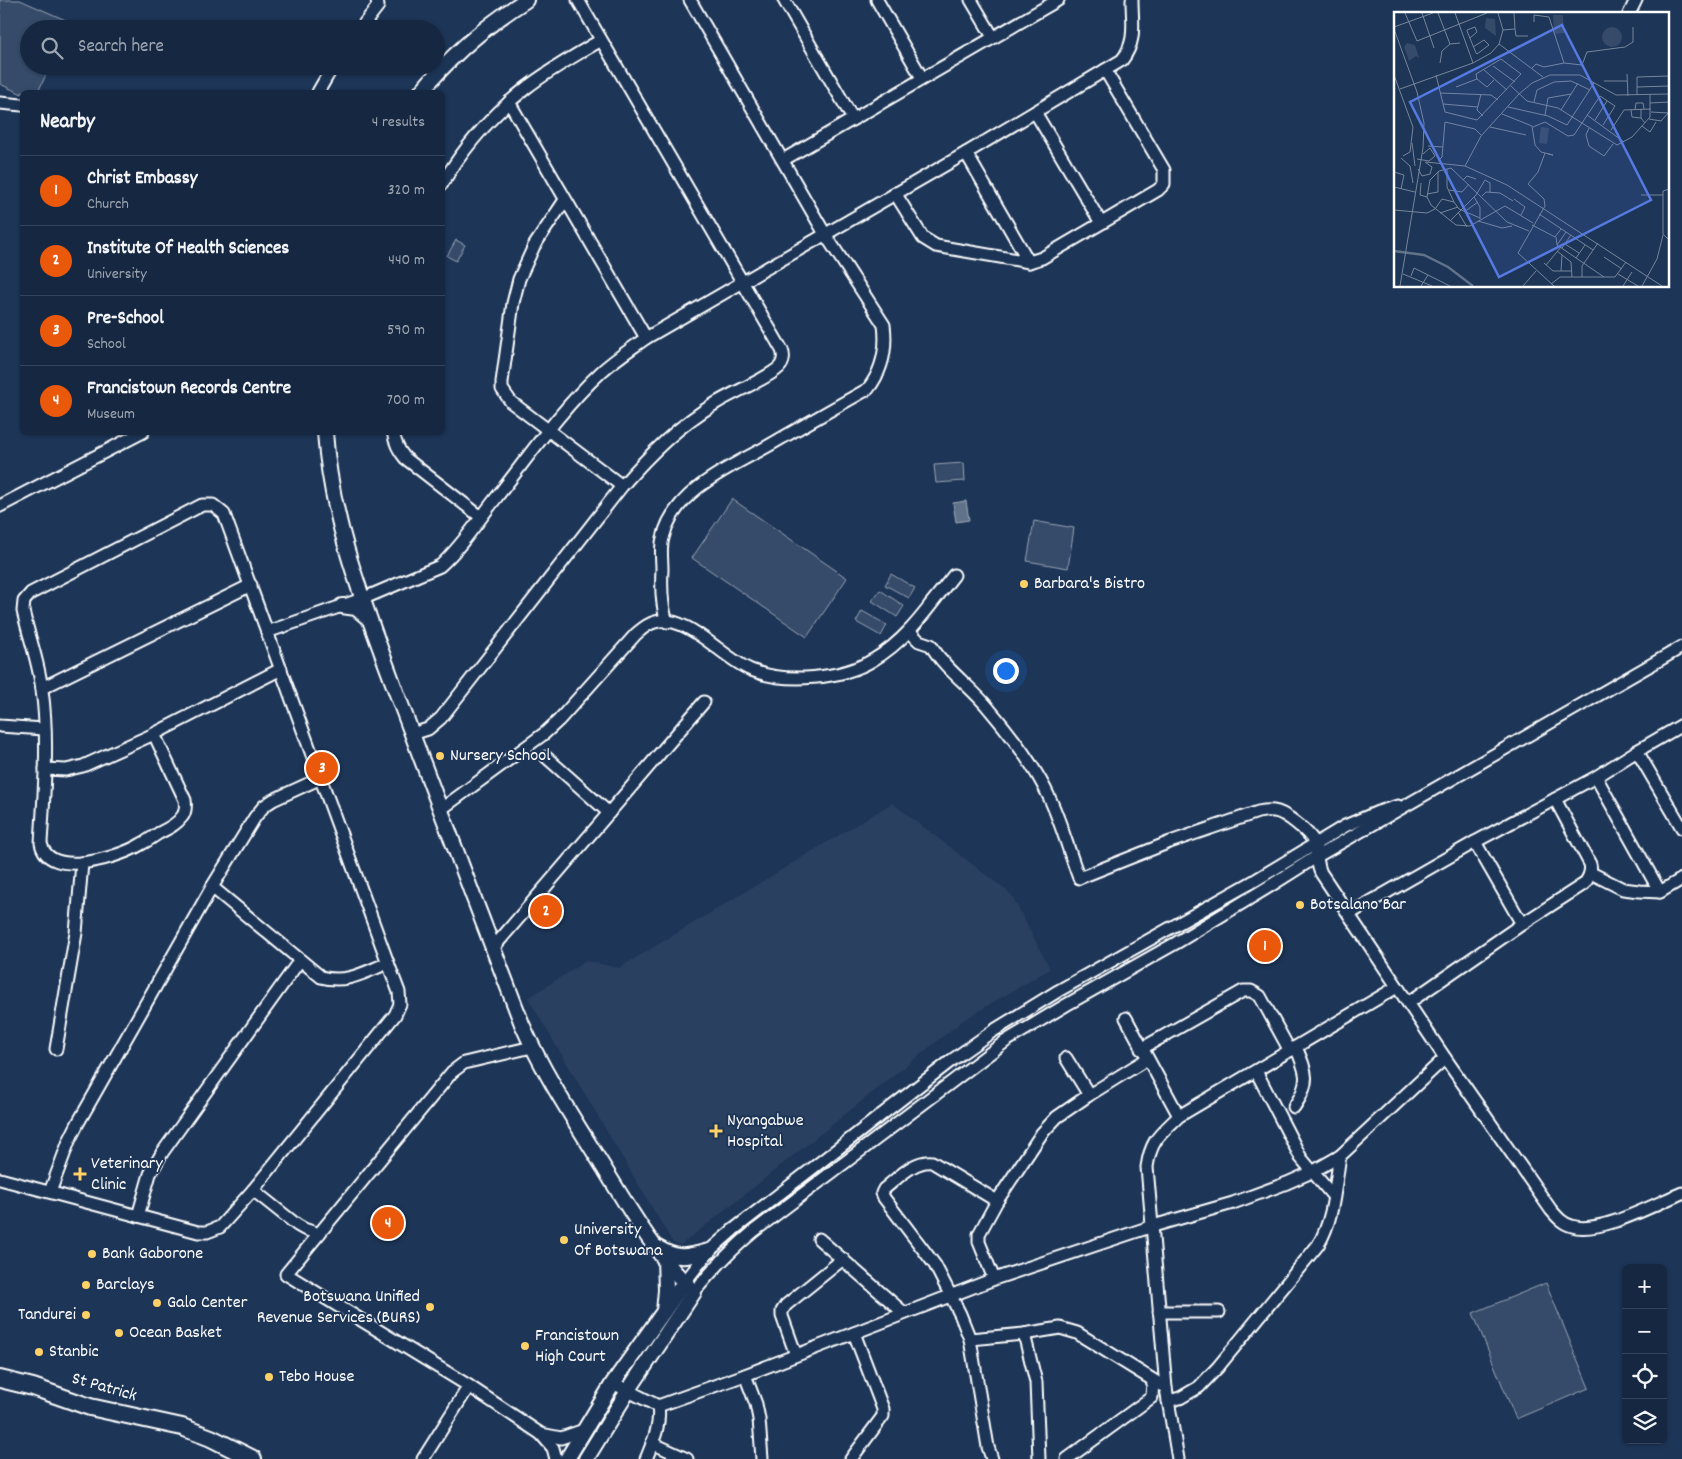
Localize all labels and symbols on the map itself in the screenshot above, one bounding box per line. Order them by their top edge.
inset map [1394,12,1670,288]
place label: Barbara's Bistro [1034,572,1145,597]
marker: Barbara's Bistro [1018,578,1030,590]
your location [993,658,1019,684]
place label: Nursery School [450,744,551,769]
pin: 3 [306,749,338,787]
marker: Nursery School [434,750,446,762]
pin: 2 [530,892,562,930]
place label: Botsalano Bar [1310,893,1406,918]
marker: Botsalano Bar [1294,899,1306,911]
pin: 1 [1249,927,1281,965]
place label: Nyangabwe Hospital [727,1109,804,1155]
marker: Nyangabwe Hospital [709,1124,723,1138]
place label: Veterinary Clinic [91,1152,164,1198]
marker: Veterinary Clinic [73,1167,87,1181]
pin: 4 [372,1204,404,1242]
place label: University Of Botswana [574,1218,663,1264]
marker: University Of Botswana [558,1234,570,1246]
place label: Bank Gaborone [102,1242,203,1267]
marker: Bank Gaborone [86,1248,98,1260]
place label: Barclays [96,1273,154,1298]
marker: Barclays [80,1279,92,1291]
place label: Botswana Unified Revenue Services (BURS) [257,1285,420,1331]
place label: Galo Center [167,1291,248,1316]
marker: Galo Center [151,1297,163,1309]
marker: Botswana Unified Revenue Services (BURS) [424,1301,436,1313]
place label: Tandurei [18,1303,76,1328]
marker: Tandurei [80,1309,92,1321]
place label: Ocean Basket [129,1321,222,1346]
place label: Francistown High Court [535,1324,619,1370]
marker: Ocean Basket [113,1327,125,1339]
place label: Stanbic [49,1340,99,1365]
marker: Francistown High Court [519,1340,531,1352]
marker: Stanbic [33,1346,45,1358]
place label: Tebo House [279,1365,355,1390]
street label: St Patrick [69,1367,139,1409]
marker: Tebo House [263,1371,275,1383]

